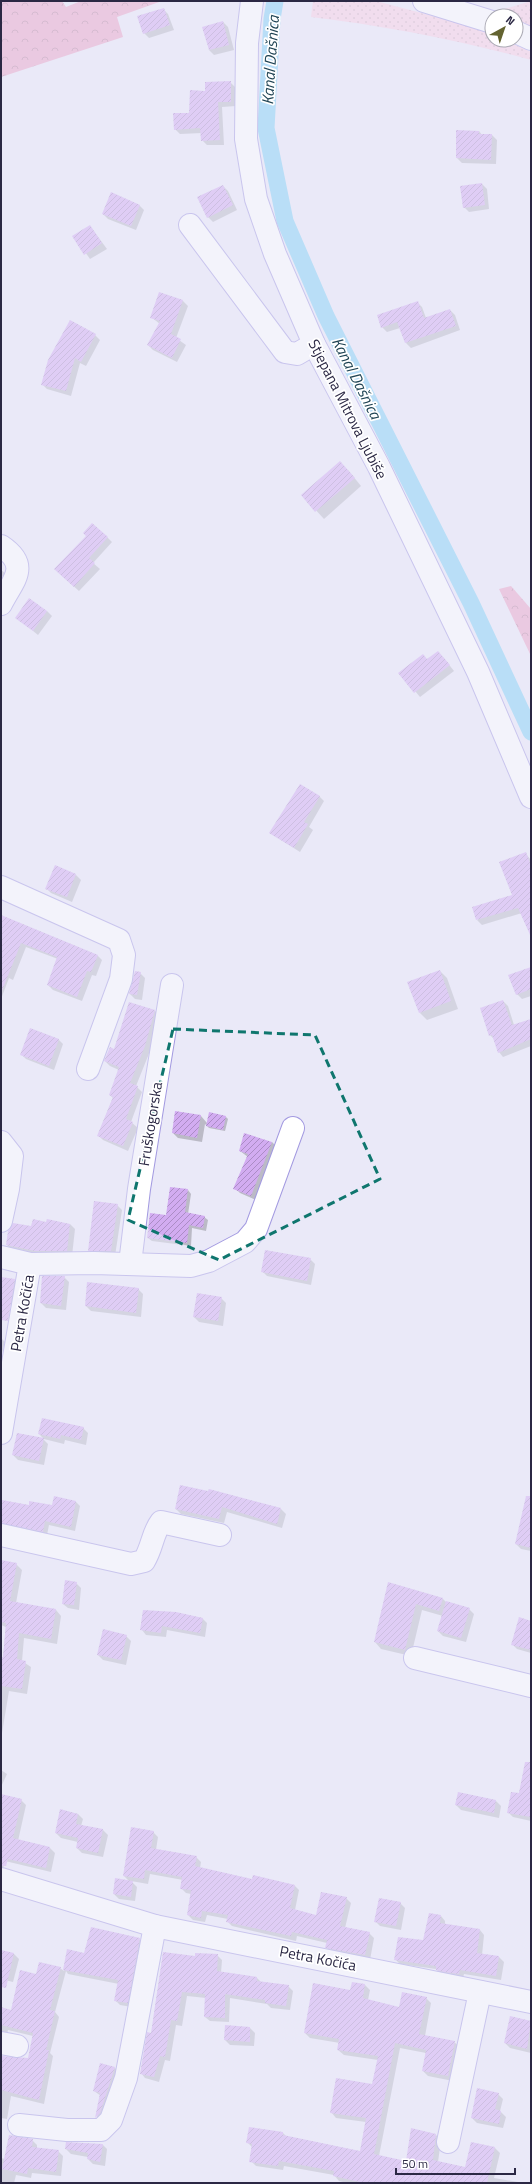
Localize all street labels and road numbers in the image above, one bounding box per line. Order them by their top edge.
street label: Stjepana Mitrova Ljubiše [303,335,393,483]
street label: Fruškogorska [132,1080,168,1168]
street label: Petra Kočića [4,1272,40,1353]
street label: Petra Kočića [278,1939,359,1977]

